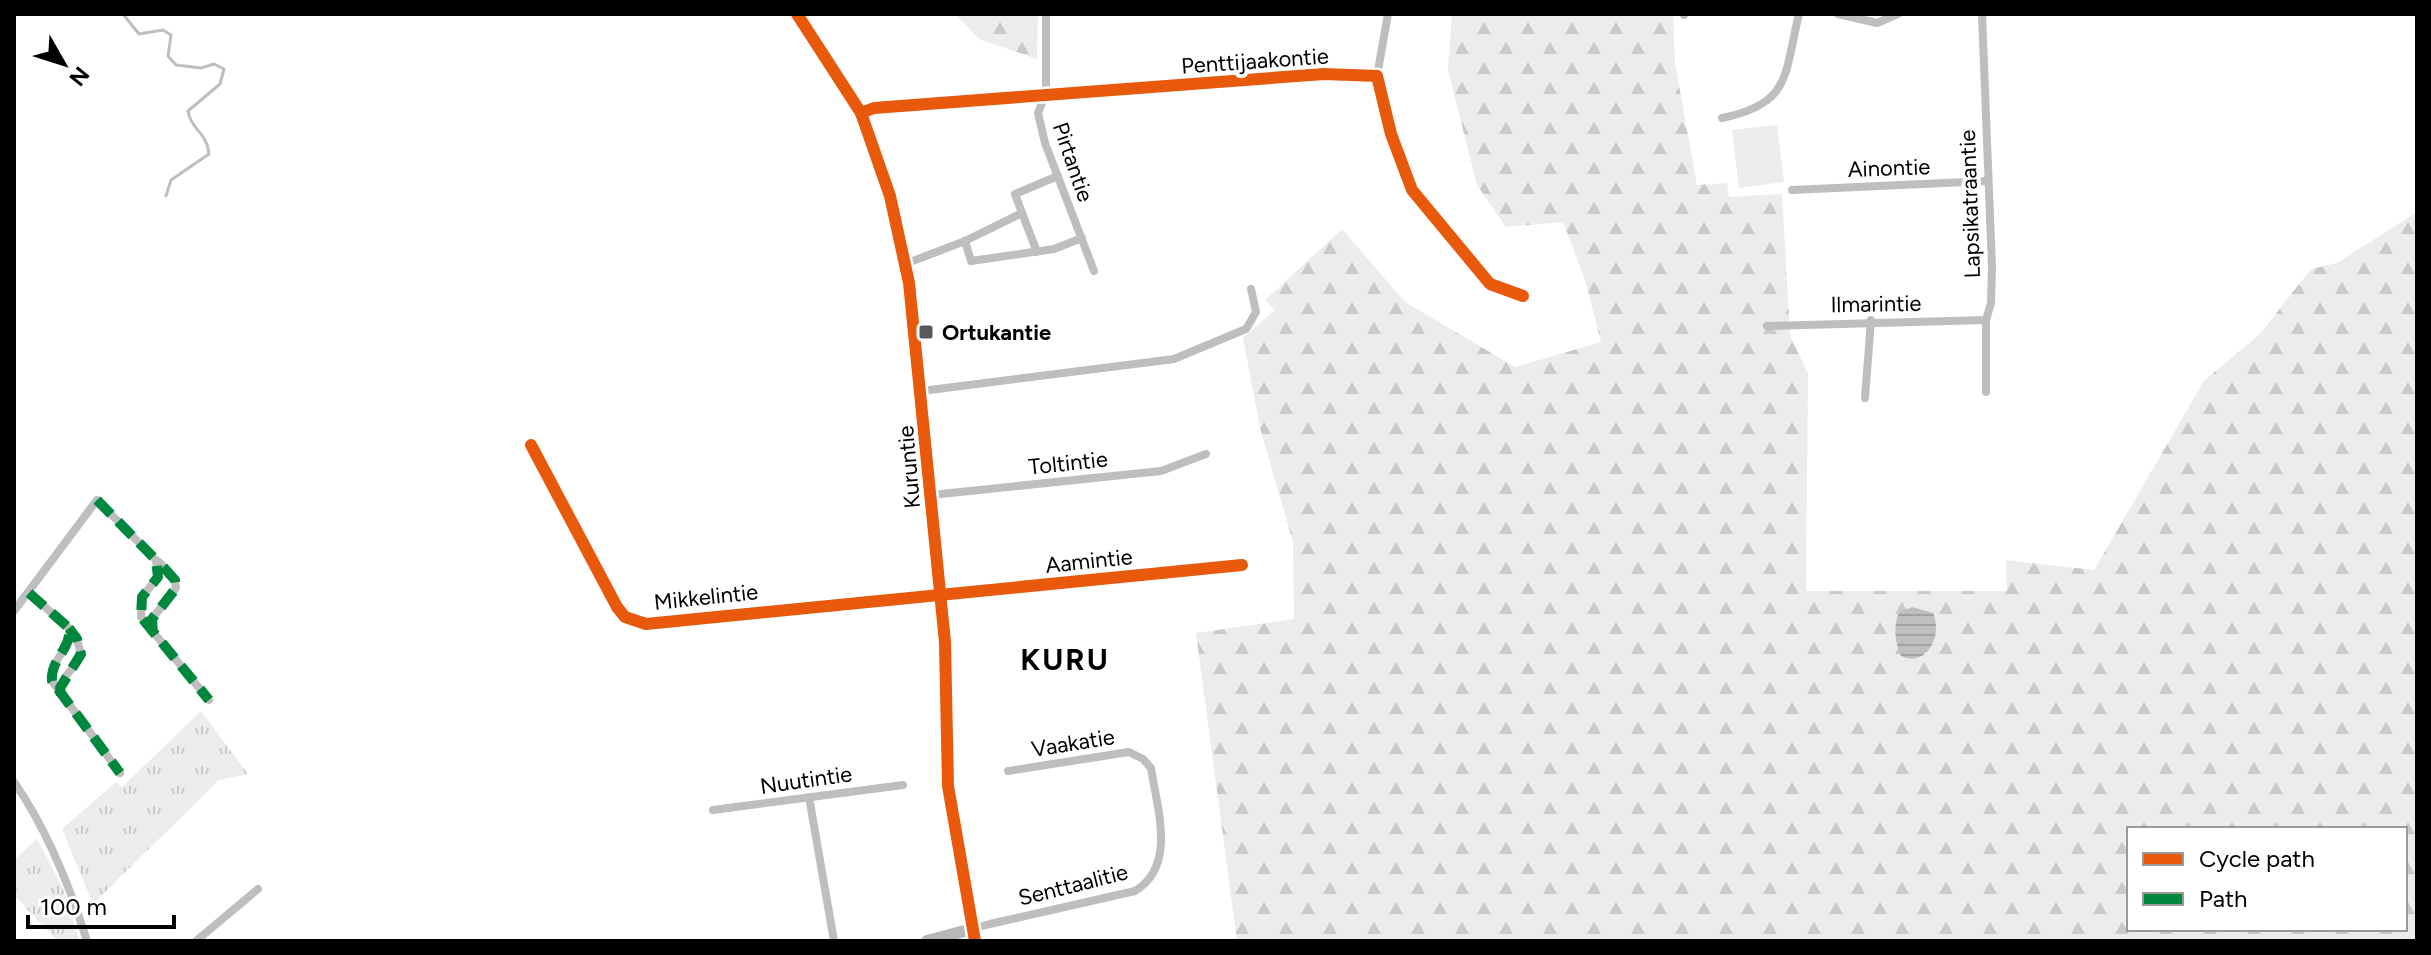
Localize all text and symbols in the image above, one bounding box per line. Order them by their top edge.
north arrow [24,24,104,104]
street label: Penttijaakontie [1180,42,1330,80]
text: N [63,61,95,91]
street label: Pirtantie [1047,119,1099,205]
street label: Lapsikatraantie [1954,129,1986,279]
street label: Ainontie [1847,153,1931,183]
street label: Ilmarintie [1830,290,1922,318]
place label: Ortukantie [942,319,1051,346]
marker: Ortukantie [917,323,935,341]
street label: Kuruntie [892,424,926,510]
street label: Toltintie [1027,445,1109,481]
street label: Aamintie [1044,543,1134,579]
street label: Mikkelintie [653,578,759,616]
district label: KURU [1020,641,1110,678]
street label: Vaakatie [1029,723,1117,763]
street label: Nuutintie [758,760,854,800]
legend [2127,827,2407,931]
text: Cycle path [2199,844,2315,873]
street label: Senttaalitie [1015,858,1131,912]
scale bar [28,879,174,929]
text: Path [2199,884,2247,913]
text: 100 m [40,892,107,921]

